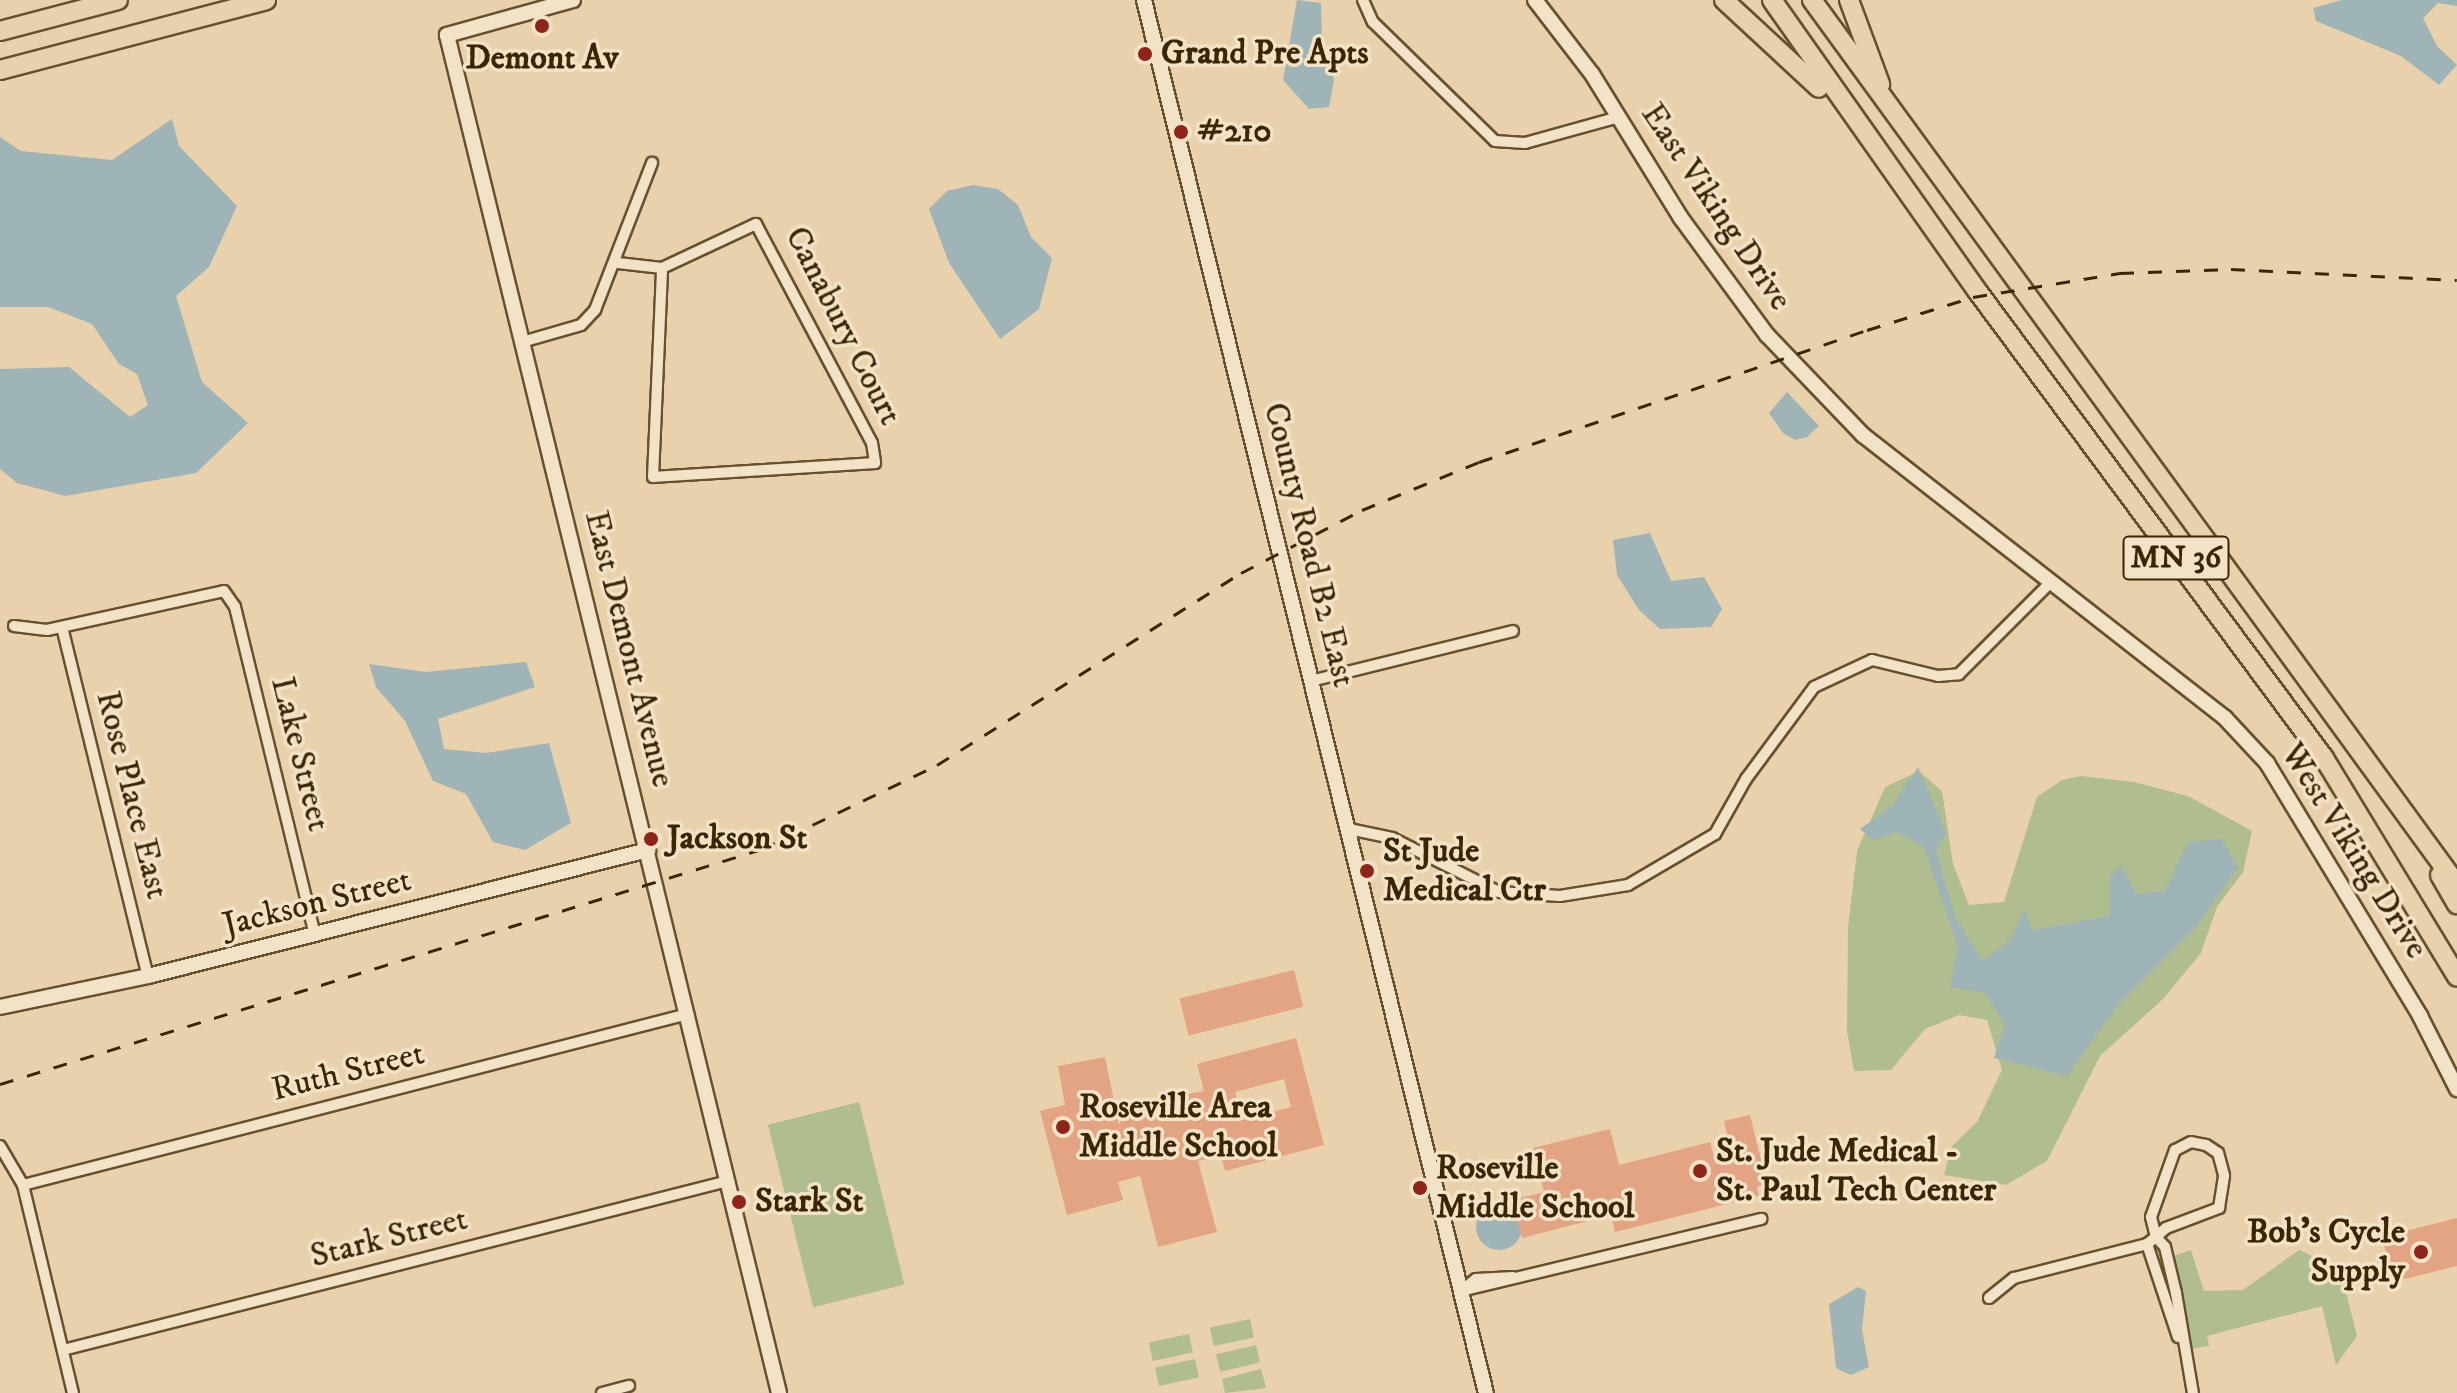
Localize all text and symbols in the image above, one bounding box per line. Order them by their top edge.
marker: Demont Av [533,17,551,35]
place label: Grand Pre Apts [1161,34,1369,74]
place label: Demont Av [465,39,619,79]
marker: Grand Pre Apts [1136,45,1154,63]
street label: East Viking Drive [1632,96,1800,318]
place label: #210 [1197,112,1272,152]
marker: #210 [1172,123,1190,141]
street label: Canabury Court [776,220,910,432]
street label: County Road B2 East [1254,399,1364,691]
street label: East Demont Avenue [575,507,683,791]
road number: MN 36 [2122,530,2230,586]
street label: Lake Street [261,673,339,835]
street label: Rose Place East [86,687,178,903]
street label: West Viking Drive [2271,736,2437,966]
place label: Jackson St [667,819,807,859]
marker: Jackson St [642,830,660,848]
place label: St Jude Medical Ctr [1383,831,1546,910]
street label: Jackson Street [219,860,415,946]
marker: St Jude Medical Ctr [1358,862,1376,880]
street label: Ruth Street [268,1033,428,1111]
place label: Roseville Area Middle School [1079,1087,1278,1166]
marker: Roseville Area Middle School [1054,1118,1072,1136]
place label: St. Jude Medical - St. Paul Tech Center [1716,1131,1996,1210]
place label: Roseville Middle School [1436,1148,1635,1228]
marker: St. Jude Medical - St. Paul Tech Center [1691,1162,1709,1180]
marker: Roseville Middle School [1411,1179,1429,1197]
place label: Stark St [755,1182,864,1222]
marker: Stark St [730,1193,748,1211]
street label: Stark Street [306,1199,472,1277]
place label: Bob's Cycle Supply [2247,1212,2405,1292]
marker: Bob's Cycle Supply [2412,1243,2430,1261]

